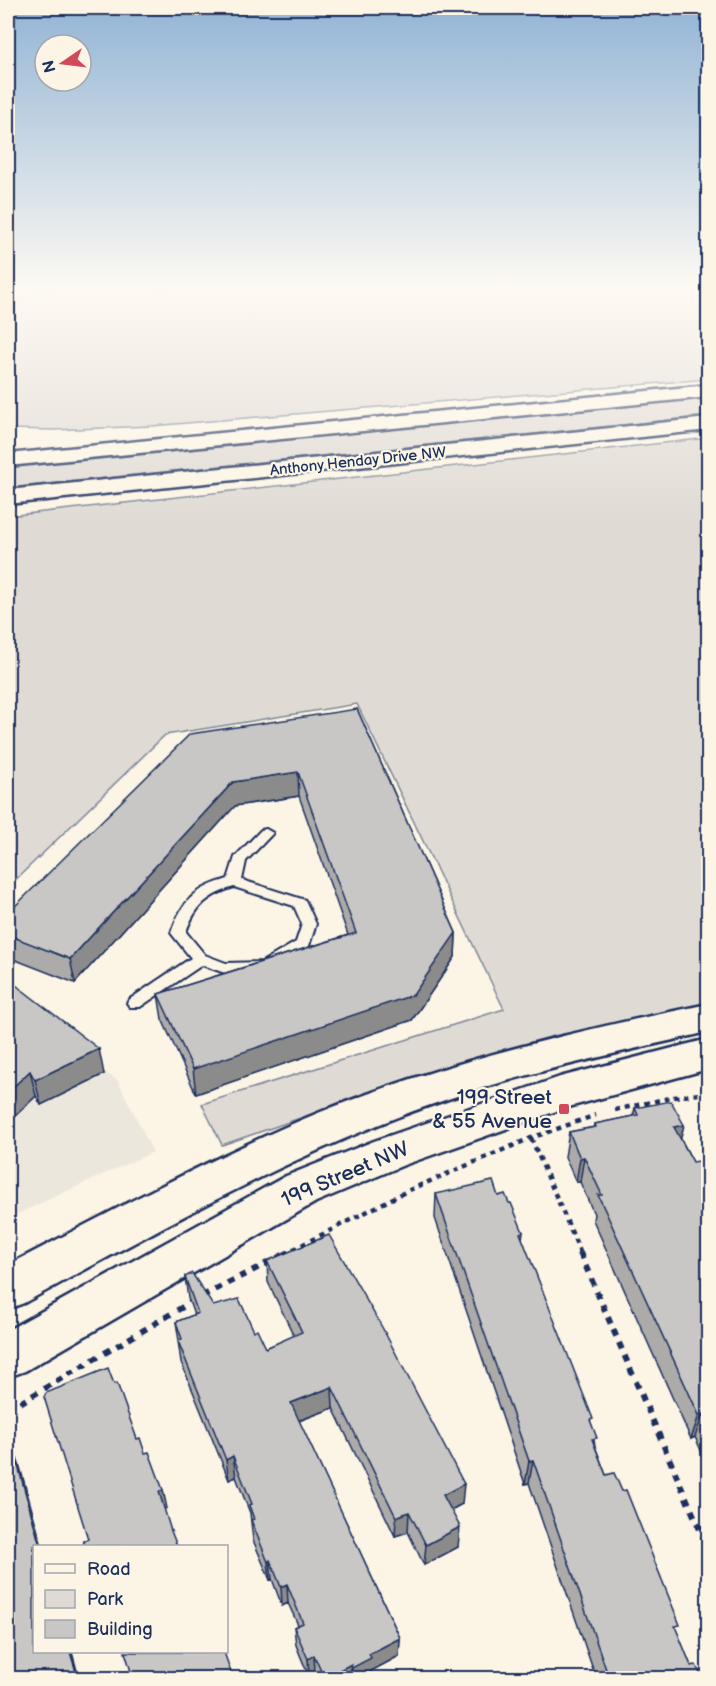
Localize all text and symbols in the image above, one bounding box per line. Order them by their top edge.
north arrow [33,33,93,93]
text: N [39,58,61,74]
street label: Anthony Henday Drive NW [269,443,447,480]
place label: 199 Street & 55 Avenue [432,1085,553,1134]
marker: 199 Street & 55 Avenue [557,1102,571,1116]
street label: 199 Street NW [278,1136,413,1213]
legend [33,1545,228,1653]
text: Road [87,1559,131,1580]
text: Park [87,1589,123,1610]
text: Building [87,1619,153,1640]

